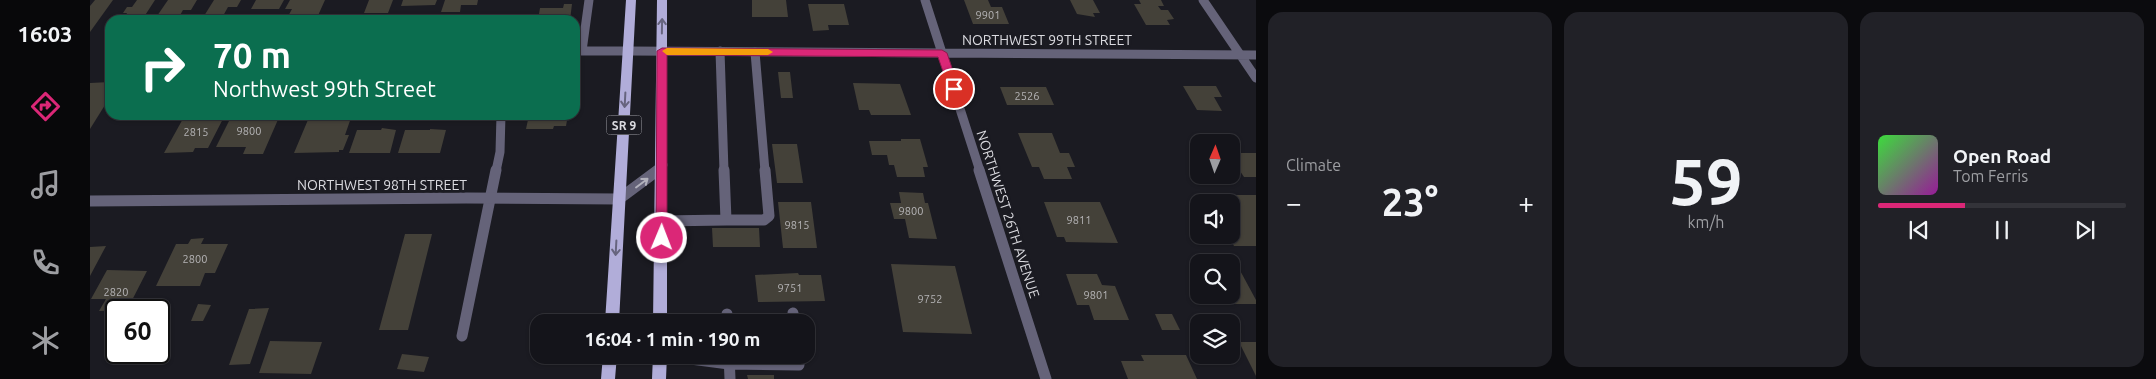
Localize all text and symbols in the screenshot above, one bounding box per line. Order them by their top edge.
house number: 9901 [976,9,1000,21]
one-way arrow [657,18,667,34]
text: 16:03 [17,21,73,46]
street label: NORTHWEST 99TH STREET [962,32,1132,48]
icon: right [130,35,195,100]
text: 70 m [213,35,291,75]
pin [933,68,975,110]
icon: arrive [940,75,968,103]
text: Northwest 99th Street [213,76,436,101]
icon: directions [28,89,63,124]
house number: 2526 [1015,90,1039,102]
one-way arrow [621,91,630,107]
road number: SR 9 [606,116,642,134]
house number: 9800 [237,125,261,137]
house number: 2815 [184,126,208,138]
street label: NORTHWEST 26TH AVENUE [973,128,1043,300]
north arrow [1190,134,1240,184]
map controls [1190,134,1240,364]
text: 59 [1669,144,1743,217]
text: Open Road [1953,145,2051,167]
text: Climate [1286,156,1341,174]
icon: music [28,167,63,202]
text: Tom Ferris [1953,167,2028,185]
street label: NORTHWEST 98TH STREET [297,177,467,193]
one-way arrow [635,178,649,188]
text: 23° [1382,181,1438,223]
text: − [1286,187,1302,218]
text: + [1518,187,1534,218]
button: sound [1190,194,1240,244]
house number: 9800 [899,205,923,217]
position arrow [635,211,687,263]
text: km/h [1688,213,1724,231]
house number: 9811 [1067,214,1091,226]
icon: previous [1905,216,1933,244]
icon: pause [1988,216,2016,244]
icon: next [2071,216,2099,244]
house number: 9815 [785,219,809,231]
one-way arrow [612,240,621,256]
icon: phone [28,245,63,280]
house number: 2800 [183,253,207,265]
button: search [1190,254,1240,304]
house number: 9751 [778,282,802,294]
house number: 2820 [104,286,128,298]
house number: 9801 [1084,289,1108,301]
house number: 9752 [918,293,942,305]
speed limit sign: 60 [105,299,170,364]
button: layers [1190,314,1240,364]
icon: climate [28,323,63,358]
text: 16:04 · 1 min · 190 m [585,328,760,350]

